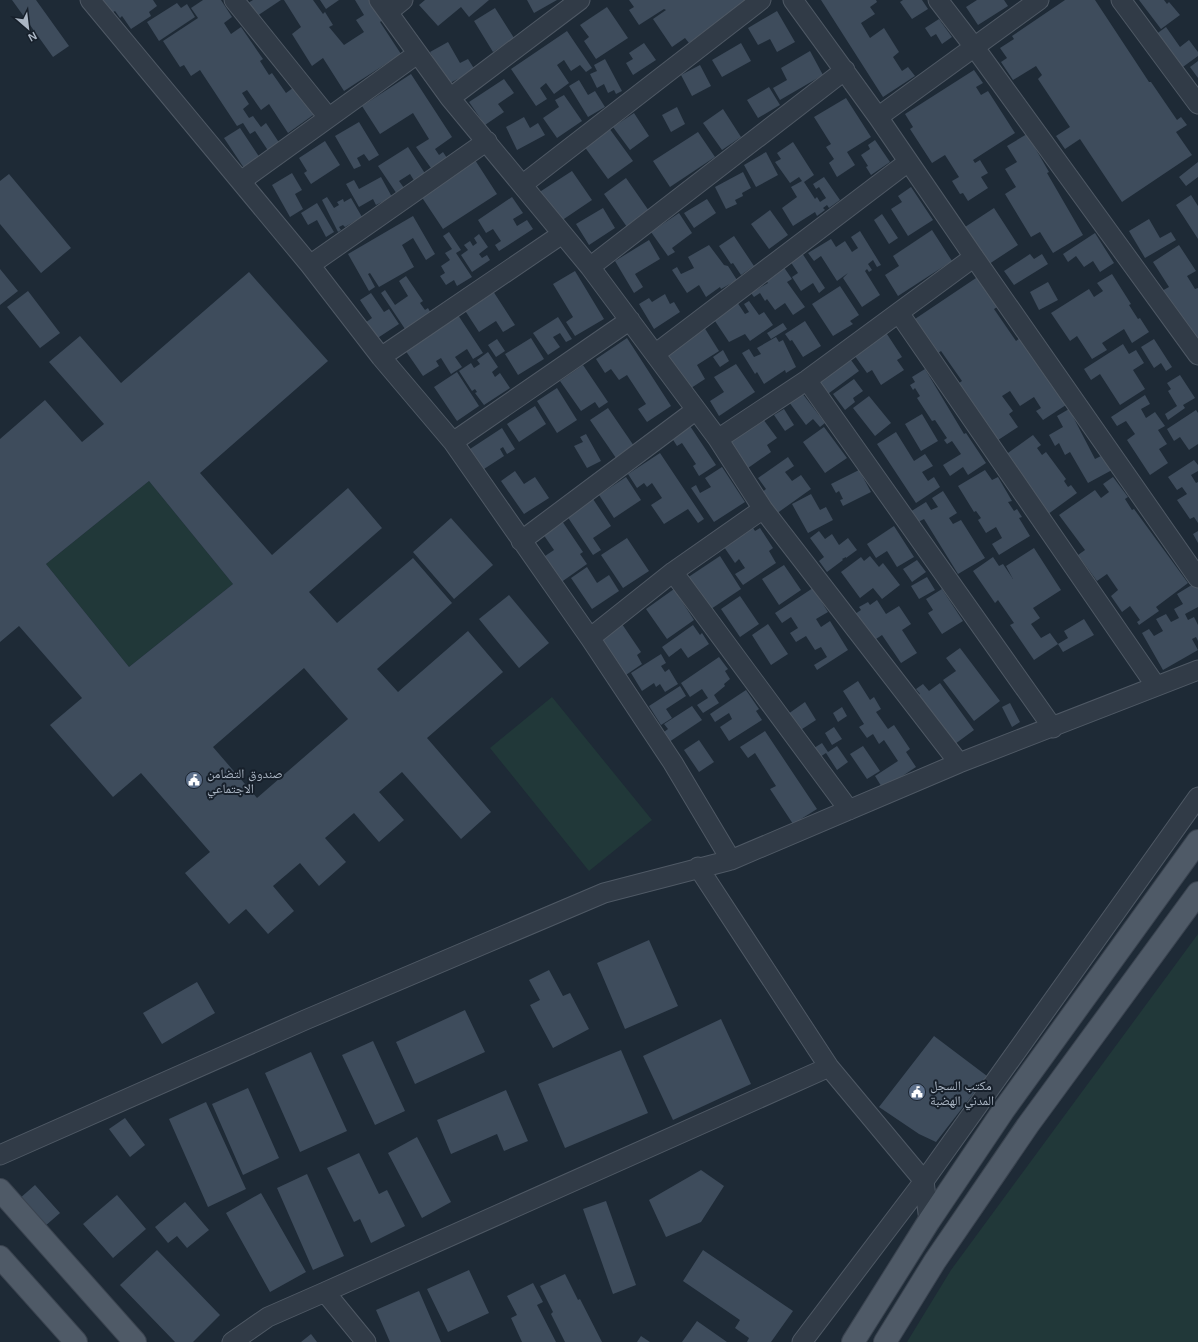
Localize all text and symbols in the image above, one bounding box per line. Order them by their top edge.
north arrow [8,8,48,48]
text: N [26,30,39,44]
place label: صندوق التضامن الاجتماعي [207,766,283,799]
public building icon: صندوق التضامن الاجتماعي [184,770,204,790]
place label: مكتب السجل المدني الهضبة [930,1078,994,1111]
public building icon: مكتب السجل المدني الهضبة [907,1082,927,1102]

